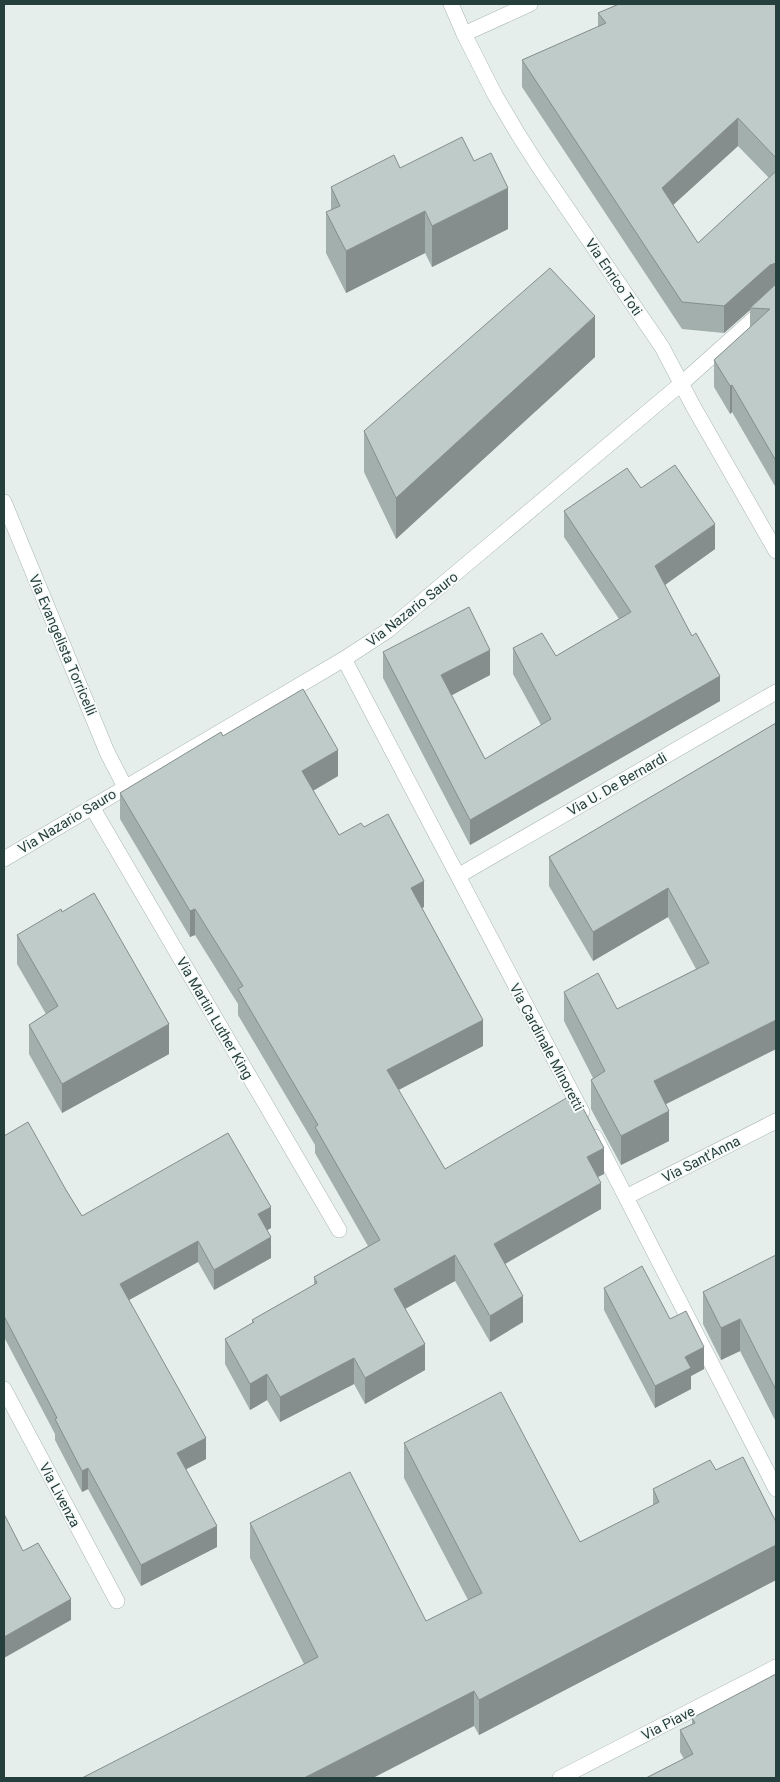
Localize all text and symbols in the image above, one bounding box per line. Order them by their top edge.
street label: Via Enrico Toti [582,235,646,319]
street label: Via Nazario Sauro [363,568,461,650]
street label: Via Evangelista Torricelli [26,572,100,718]
street label: Via U. De Bernardi [565,749,669,819]
street label: Via Nazario Sauro [15,785,119,857]
street label: Via Martin Luther King [174,954,256,1082]
street label: Via Cardinale Minoretti [507,981,587,1113]
street label: Via Sant'Anna [659,1132,743,1186]
street label: Via Livenza [36,1460,84,1530]
street label: Via Piave [639,1703,697,1743]

